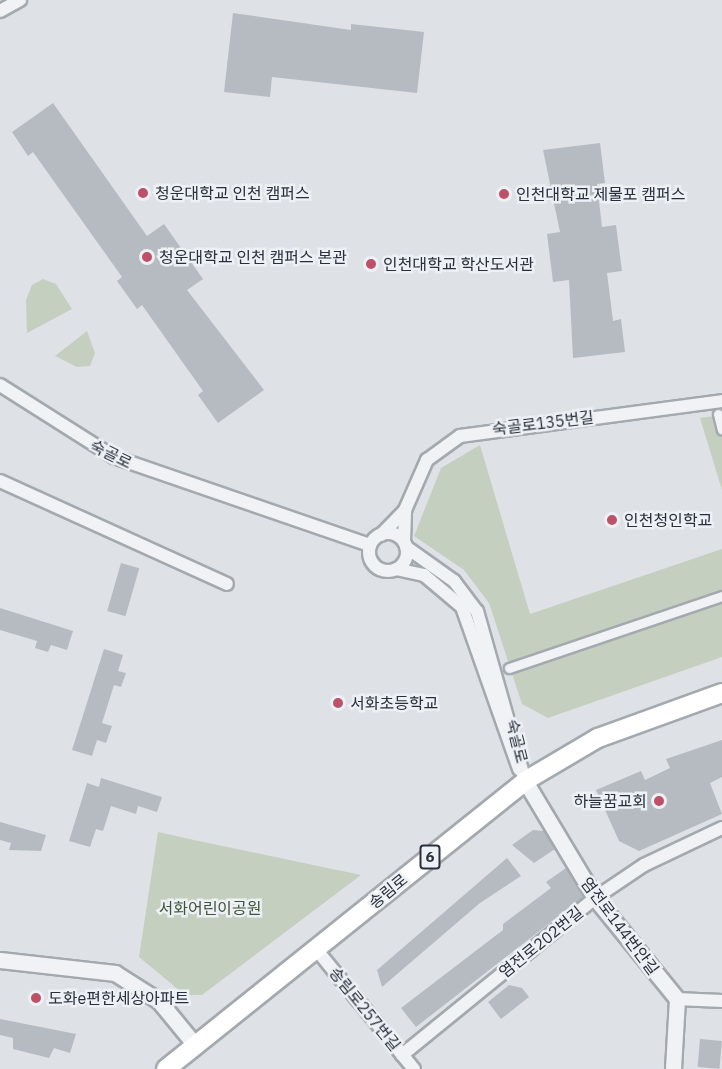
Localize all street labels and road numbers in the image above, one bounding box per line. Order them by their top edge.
street label: 숙골로135번길 [491,407,595,439]
street label: 숙골로 [87,436,135,472]
street label: 숙골로 [502,717,532,765]
road number: 6 [420,845,440,869]
street label: 송림로 [365,870,411,912]
street label: 염전로144번안길 [577,873,663,979]
street label: 염전로202번길 [495,902,587,982]
street label: 송림로257번길 [325,963,405,1055]

